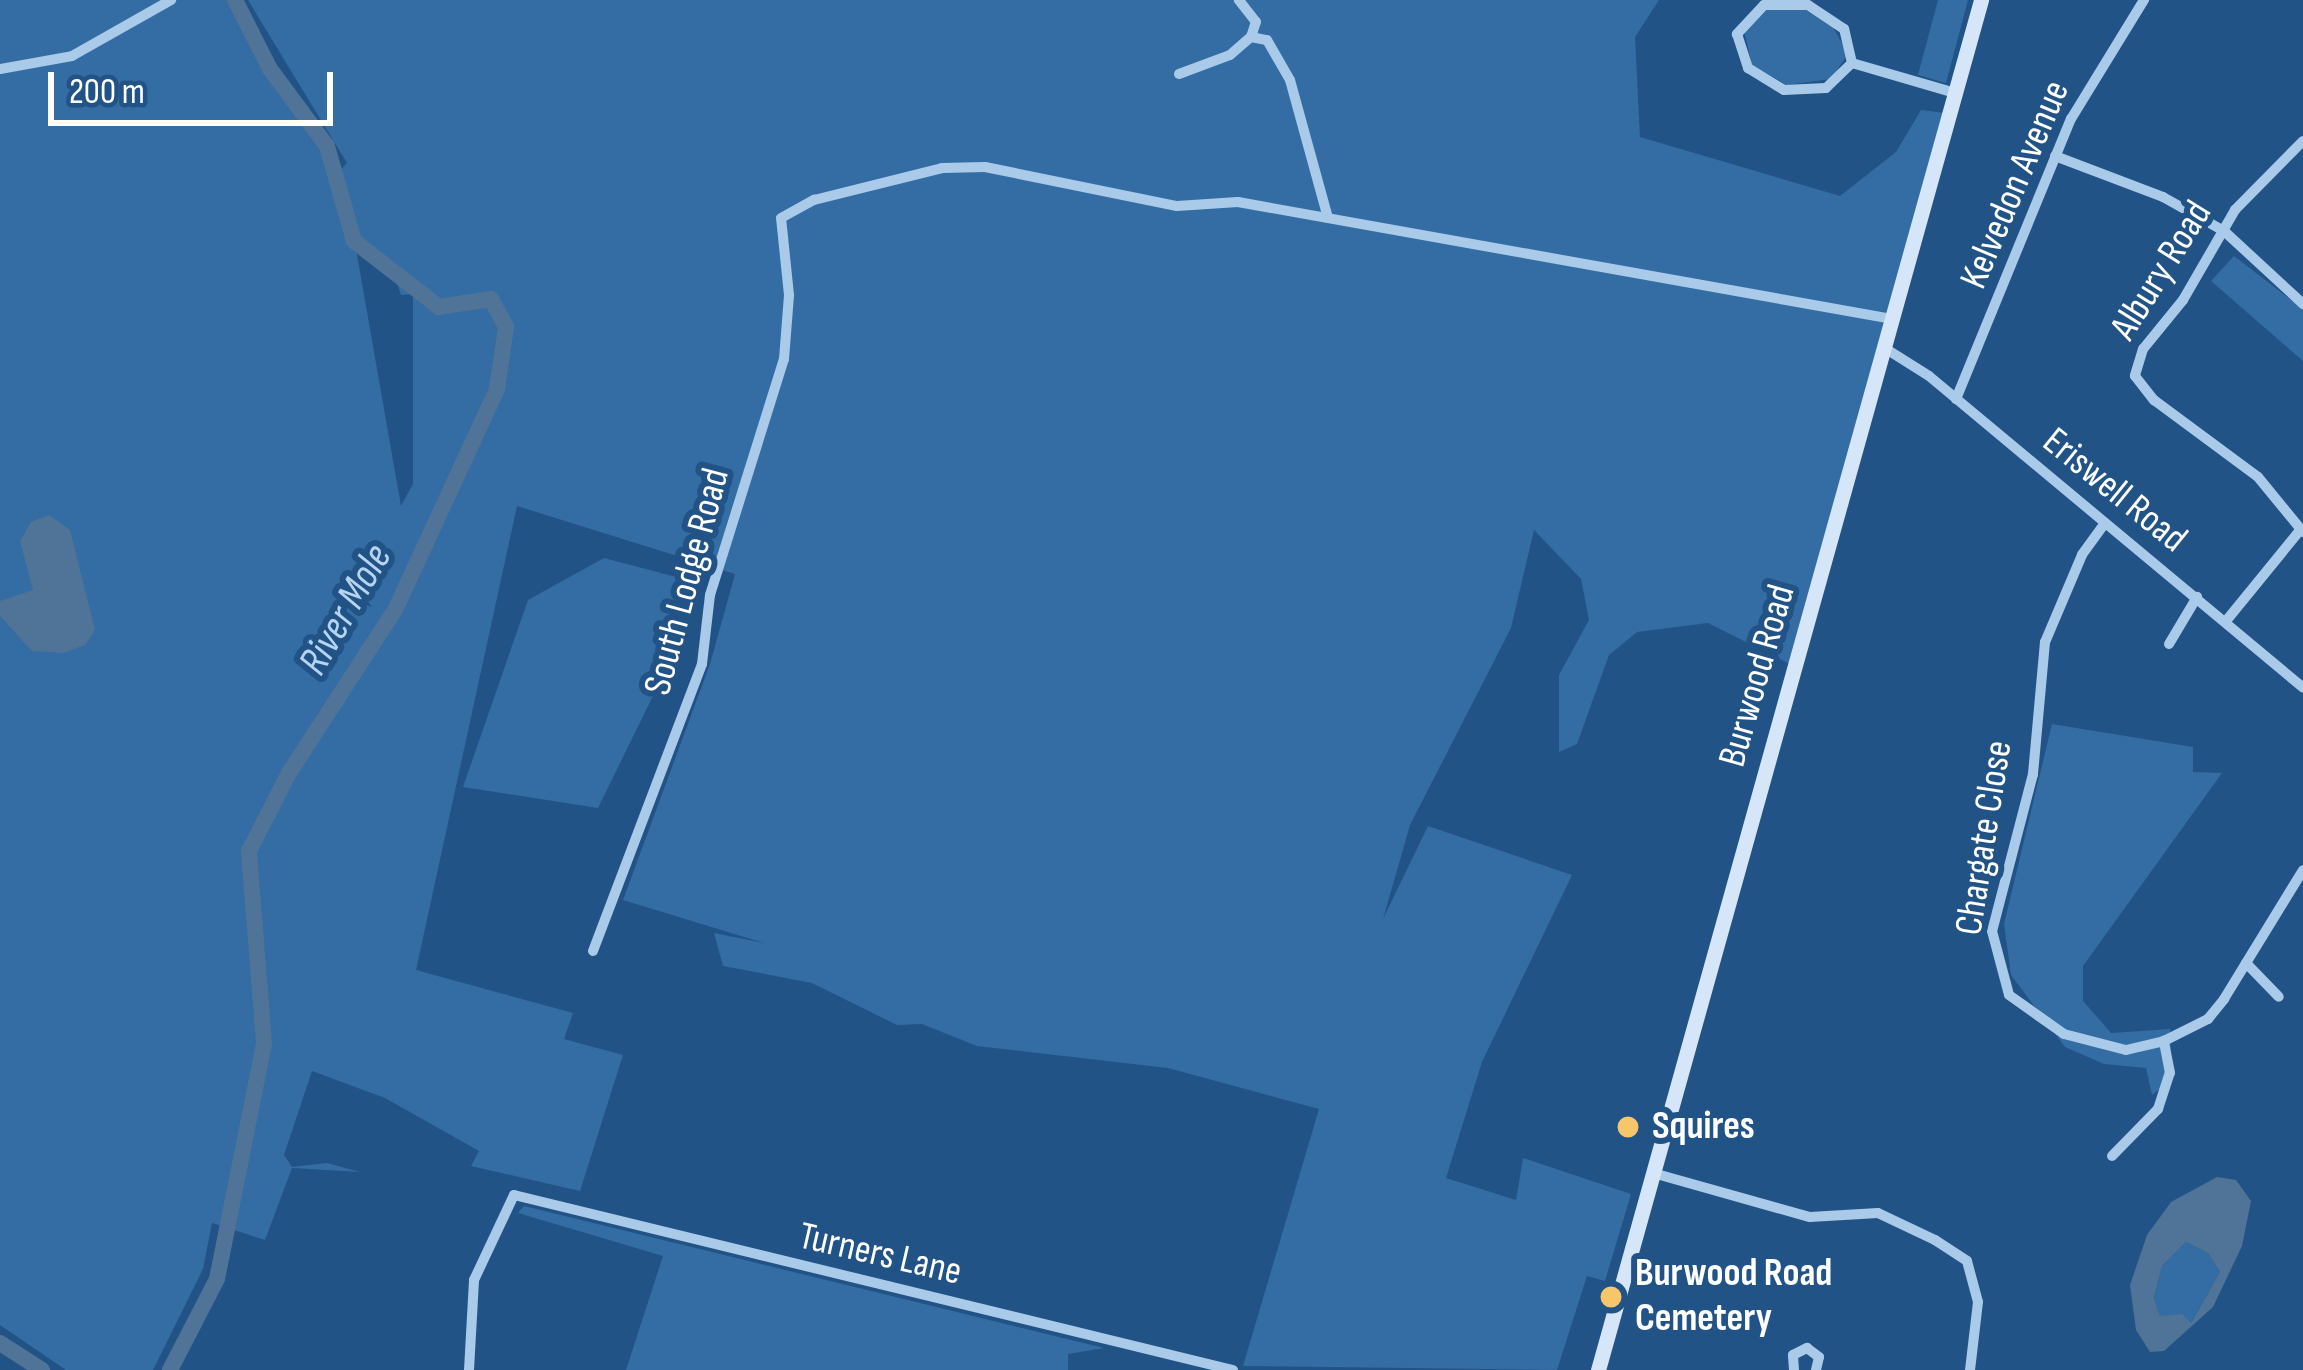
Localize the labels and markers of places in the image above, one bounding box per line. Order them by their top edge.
place label: Squires [1652,1104,1755,1150]
marker: Squires [1615,1114,1641,1140]
place label: Burwood Road Cemetery [1635,1252,1832,1343]
marker: Burwood Road Cemetery [1598,1284,1624,1310]

